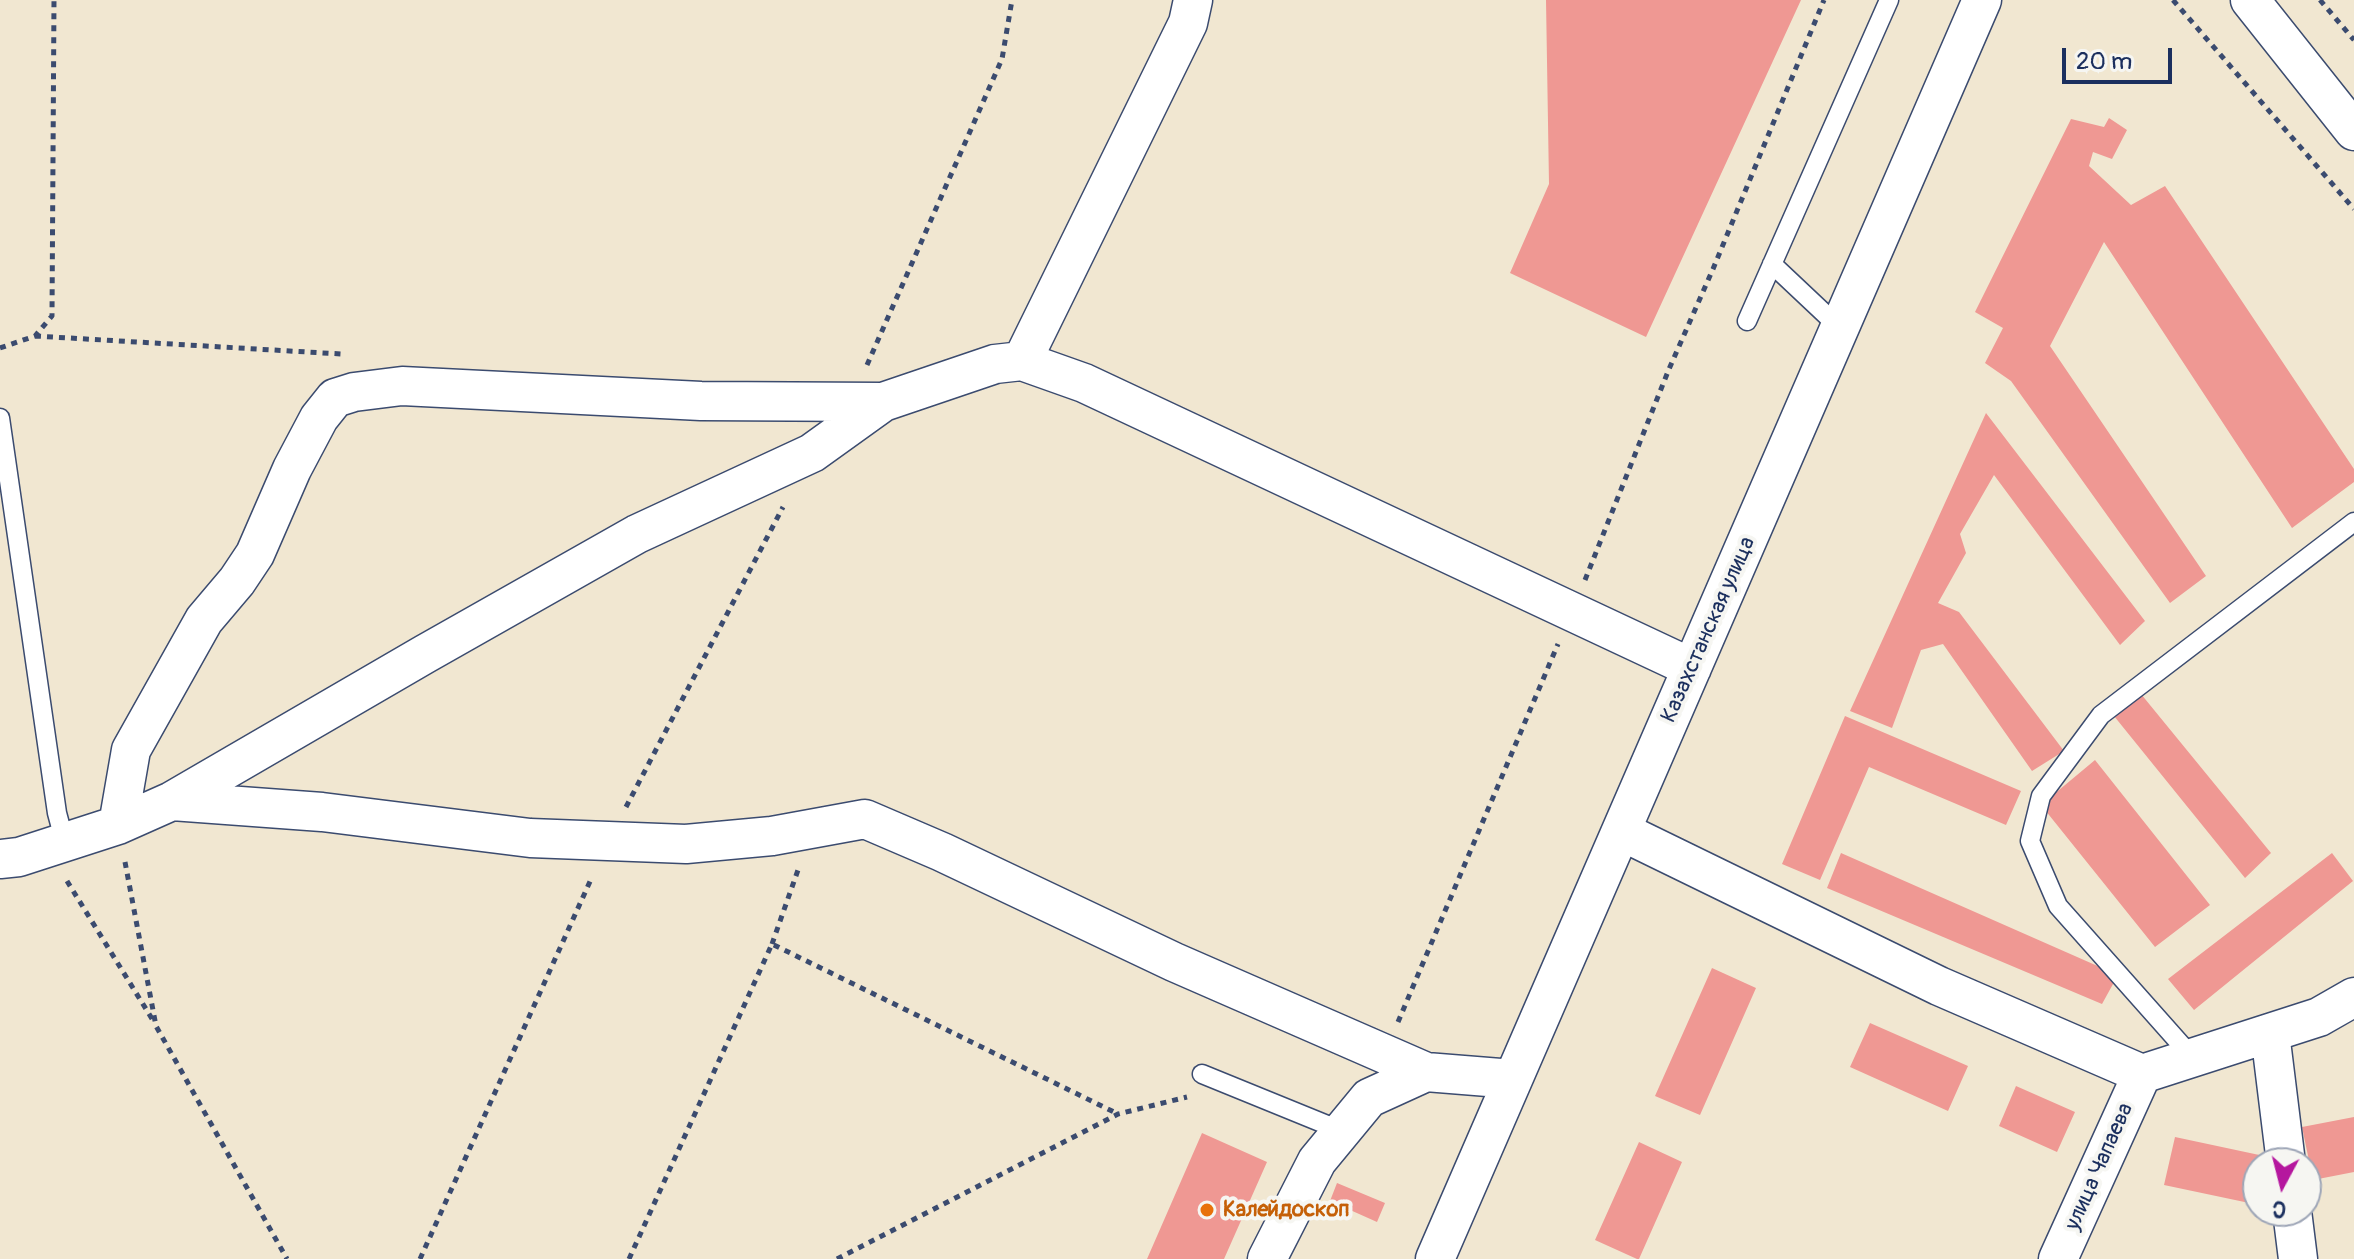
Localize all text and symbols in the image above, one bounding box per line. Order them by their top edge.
scale bar [2066,32,2176,82]
text: 20 m [2076,47,2132,76]
street label: Казахстанская улица [1656,533,1762,727]
street label: улица Чапаева [2060,1099,2140,1235]
north arrow [2242,1147,2322,1227]
text: С [2271,1194,2288,1224]
place label: Калейдоскоп [1223,1197,1349,1223]
marker: Калейдоскоп [1198,1201,1216,1219]

